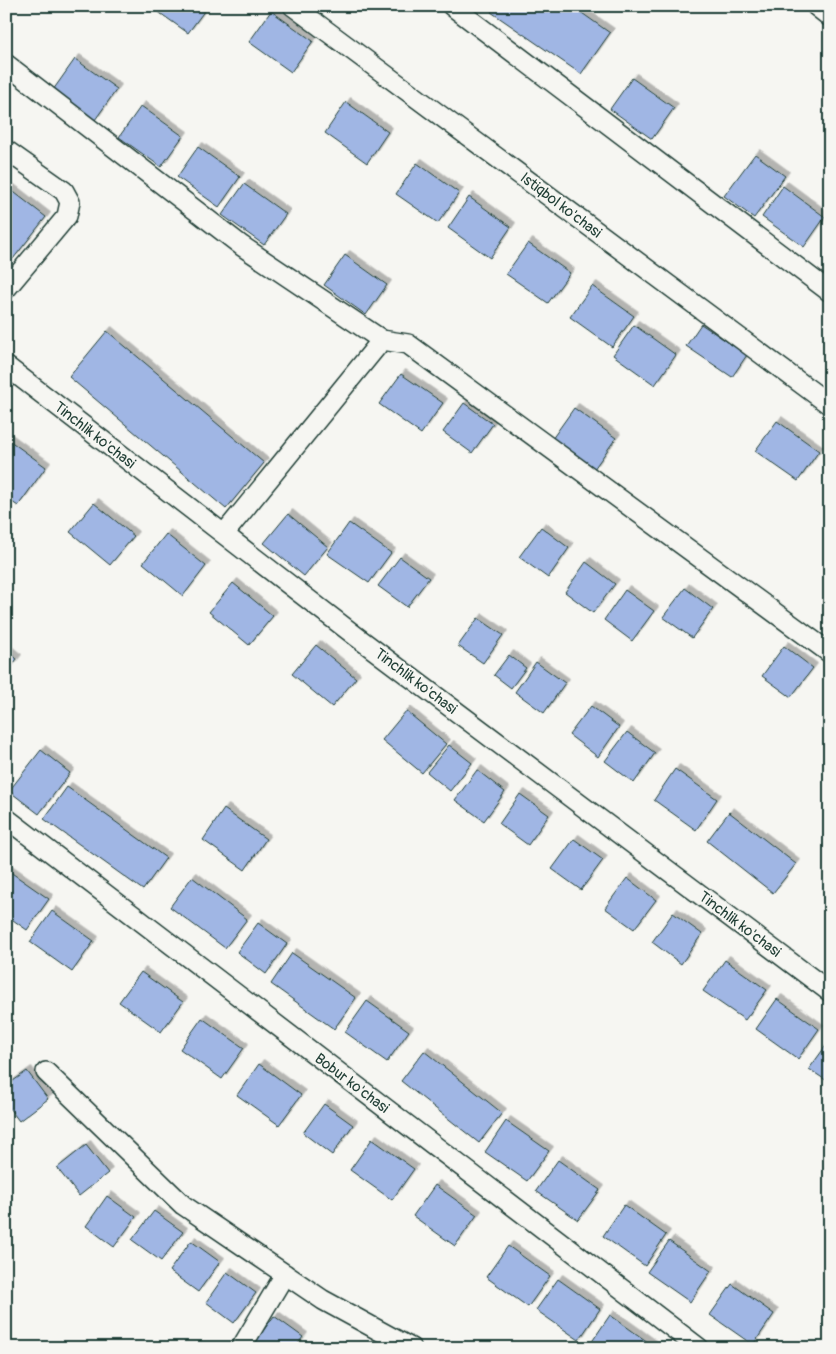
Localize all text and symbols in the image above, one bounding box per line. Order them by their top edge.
street label: Istiqbol ko'chasi [516,169,605,242]
street label: Tinchlik ko'chasi [50,398,139,473]
street label: Tinchlik ko'chasi [371,644,461,719]
street label: Tinchlik ko'chasi [695,887,785,962]
street label: Bobur ko'chasi [311,1049,393,1118]

